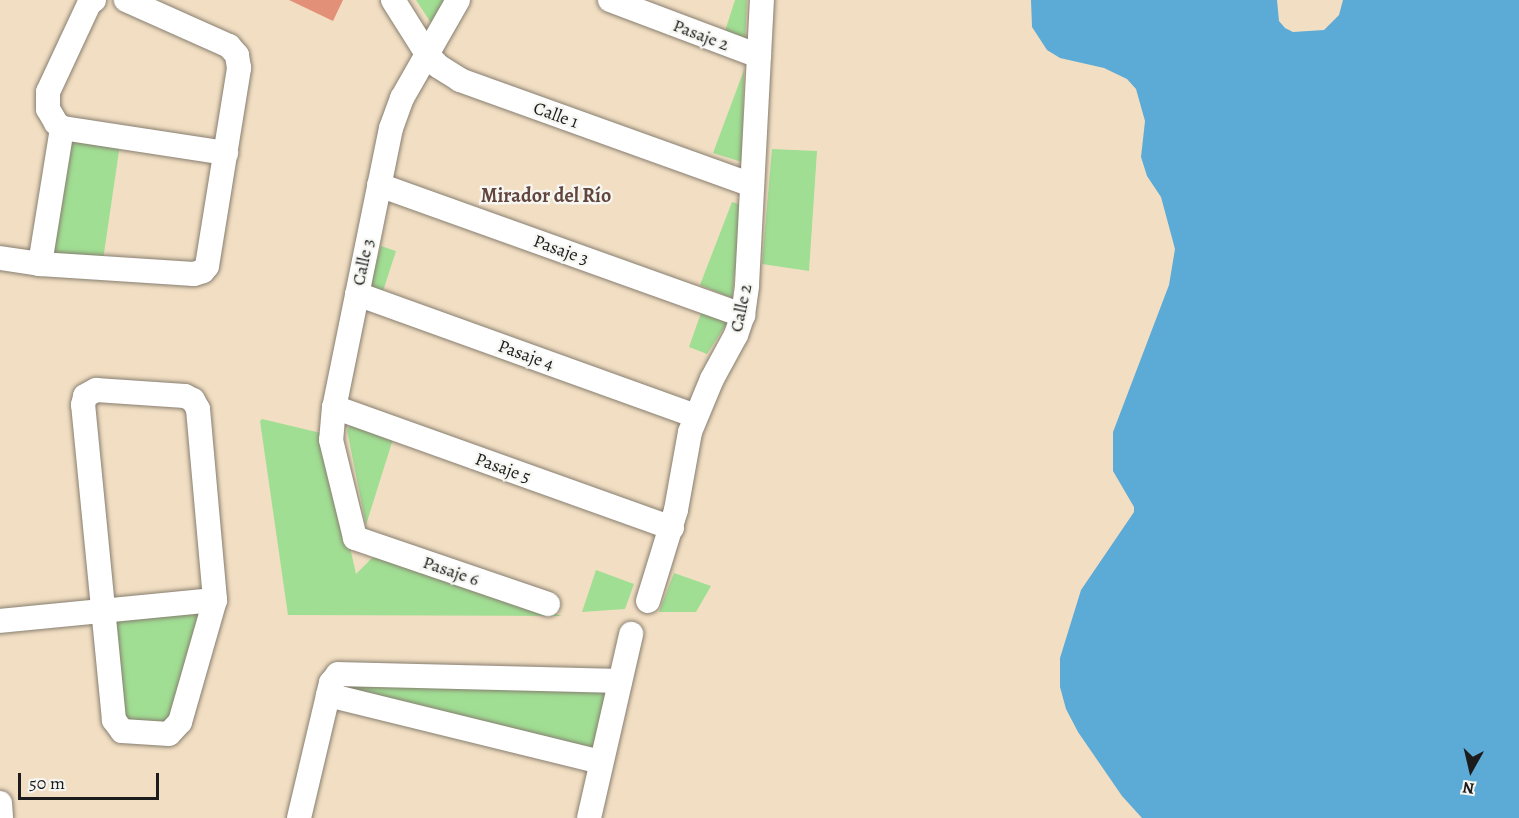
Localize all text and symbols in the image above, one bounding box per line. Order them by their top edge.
street label: Pasaje 2 [670,14,732,56]
street label: Calle 1 [531,97,581,133]
district label: Mirador del Río [481,183,611,207]
street label: Pasaje 3 [530,230,592,270]
street label: Calle 3 [347,236,379,288]
street label: Calle 2 [725,282,757,334]
street label: Pasaje 4 [495,335,557,375]
street label: Pasaje 5 [472,448,534,488]
street label: Pasaje 6 [420,551,482,591]
north arrow [1441,740,1501,800]
scale bar [21,761,162,799]
text: 50 m [29,771,65,795]
text: N [1461,776,1476,800]

